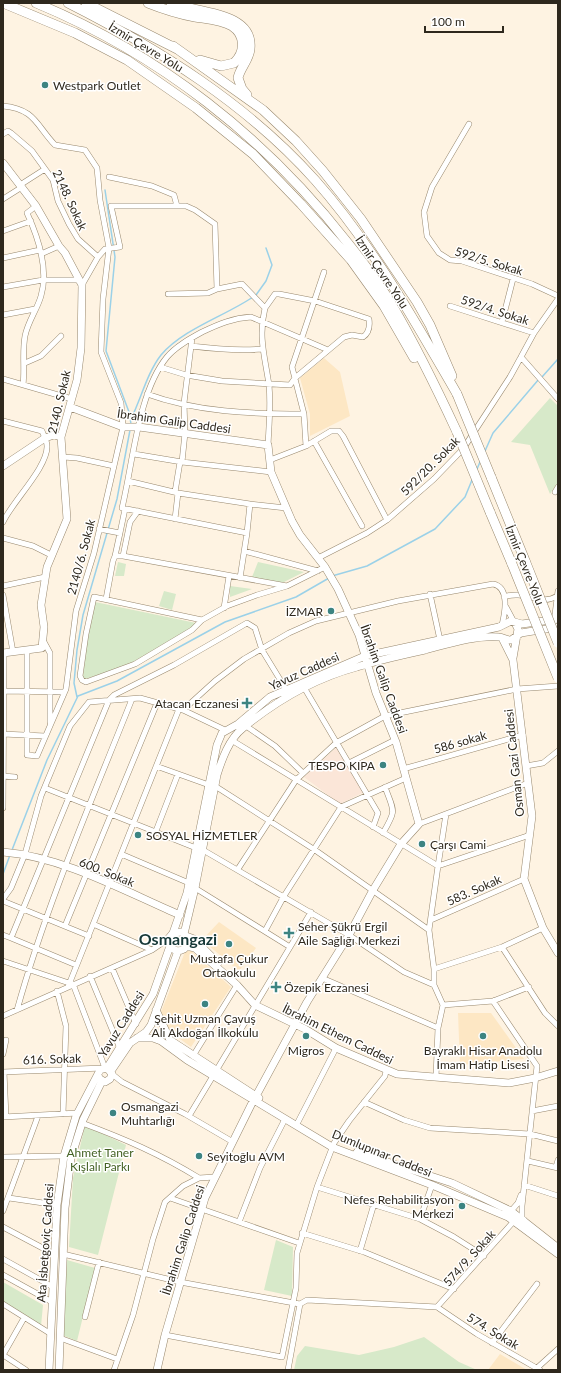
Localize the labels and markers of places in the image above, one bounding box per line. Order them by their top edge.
place label: Westpark Outlet [53,78,141,93]
marker: Westpark Outlet [40,80,50,90]
place label: İZMAR [286,604,323,619]
marker: İZMAR [326,606,336,616]
place label: Atacan Eczanesi [155,696,239,711]
marker: Atacan Eczanesi [242,698,252,708]
place label: TESPO KIPA [309,758,376,773]
marker: TESPO KIPA [378,760,388,770]
place label: SOSYAL HİZMETLER [146,828,258,843]
marker: SOSYAL HİZMETLER [133,830,143,840]
place label: Çarşı Cami [430,837,486,852]
marker: Çarşı Cami [417,839,427,849]
place label: Seher Şükrü Ergil Aile Sağlığı Merkezi [298,919,400,948]
marker: Seher Şükrü Ergil Aile Sağlığı Merkezi [283,927,295,939]
marker: Mustafa Çukur Ortaokulu [224,939,234,949]
place label: Mustafa Çukur Ortaokulu [190,951,269,980]
place label: Özepik Eczanesi [284,980,369,995]
marker: Özepik Eczanesi [271,982,281,992]
marker: Şehit Uzman Çavuş Ali Akdoğan İlkokulu [200,999,210,1009]
place label: Şehit Uzman Çavuş Ali Akdoğan İlkokulu [152,1011,258,1040]
marker: Migros [301,1031,311,1041]
marker: Bayraklı Hisar Anadolu İmam Hatip Lisesi [478,1031,488,1041]
place label: Migros [288,1043,324,1058]
place label: Bayraklı Hisar Anadolu İmam Hatip Lisesi [424,1043,542,1072]
place label: Osmangazi Muhtarlığı [121,1099,179,1128]
marker: Osmangazi Muhtarlığı [108,1108,118,1118]
place label: Seyitoğlu AVM [207,1149,285,1164]
marker: Seyitoğlu AVM [194,1151,204,1161]
place label: Nefes Rehabilitasyon Merkezi [344,1192,454,1221]
marker: Nefes Rehabilitasyon Merkezi [457,1201,467,1211]

